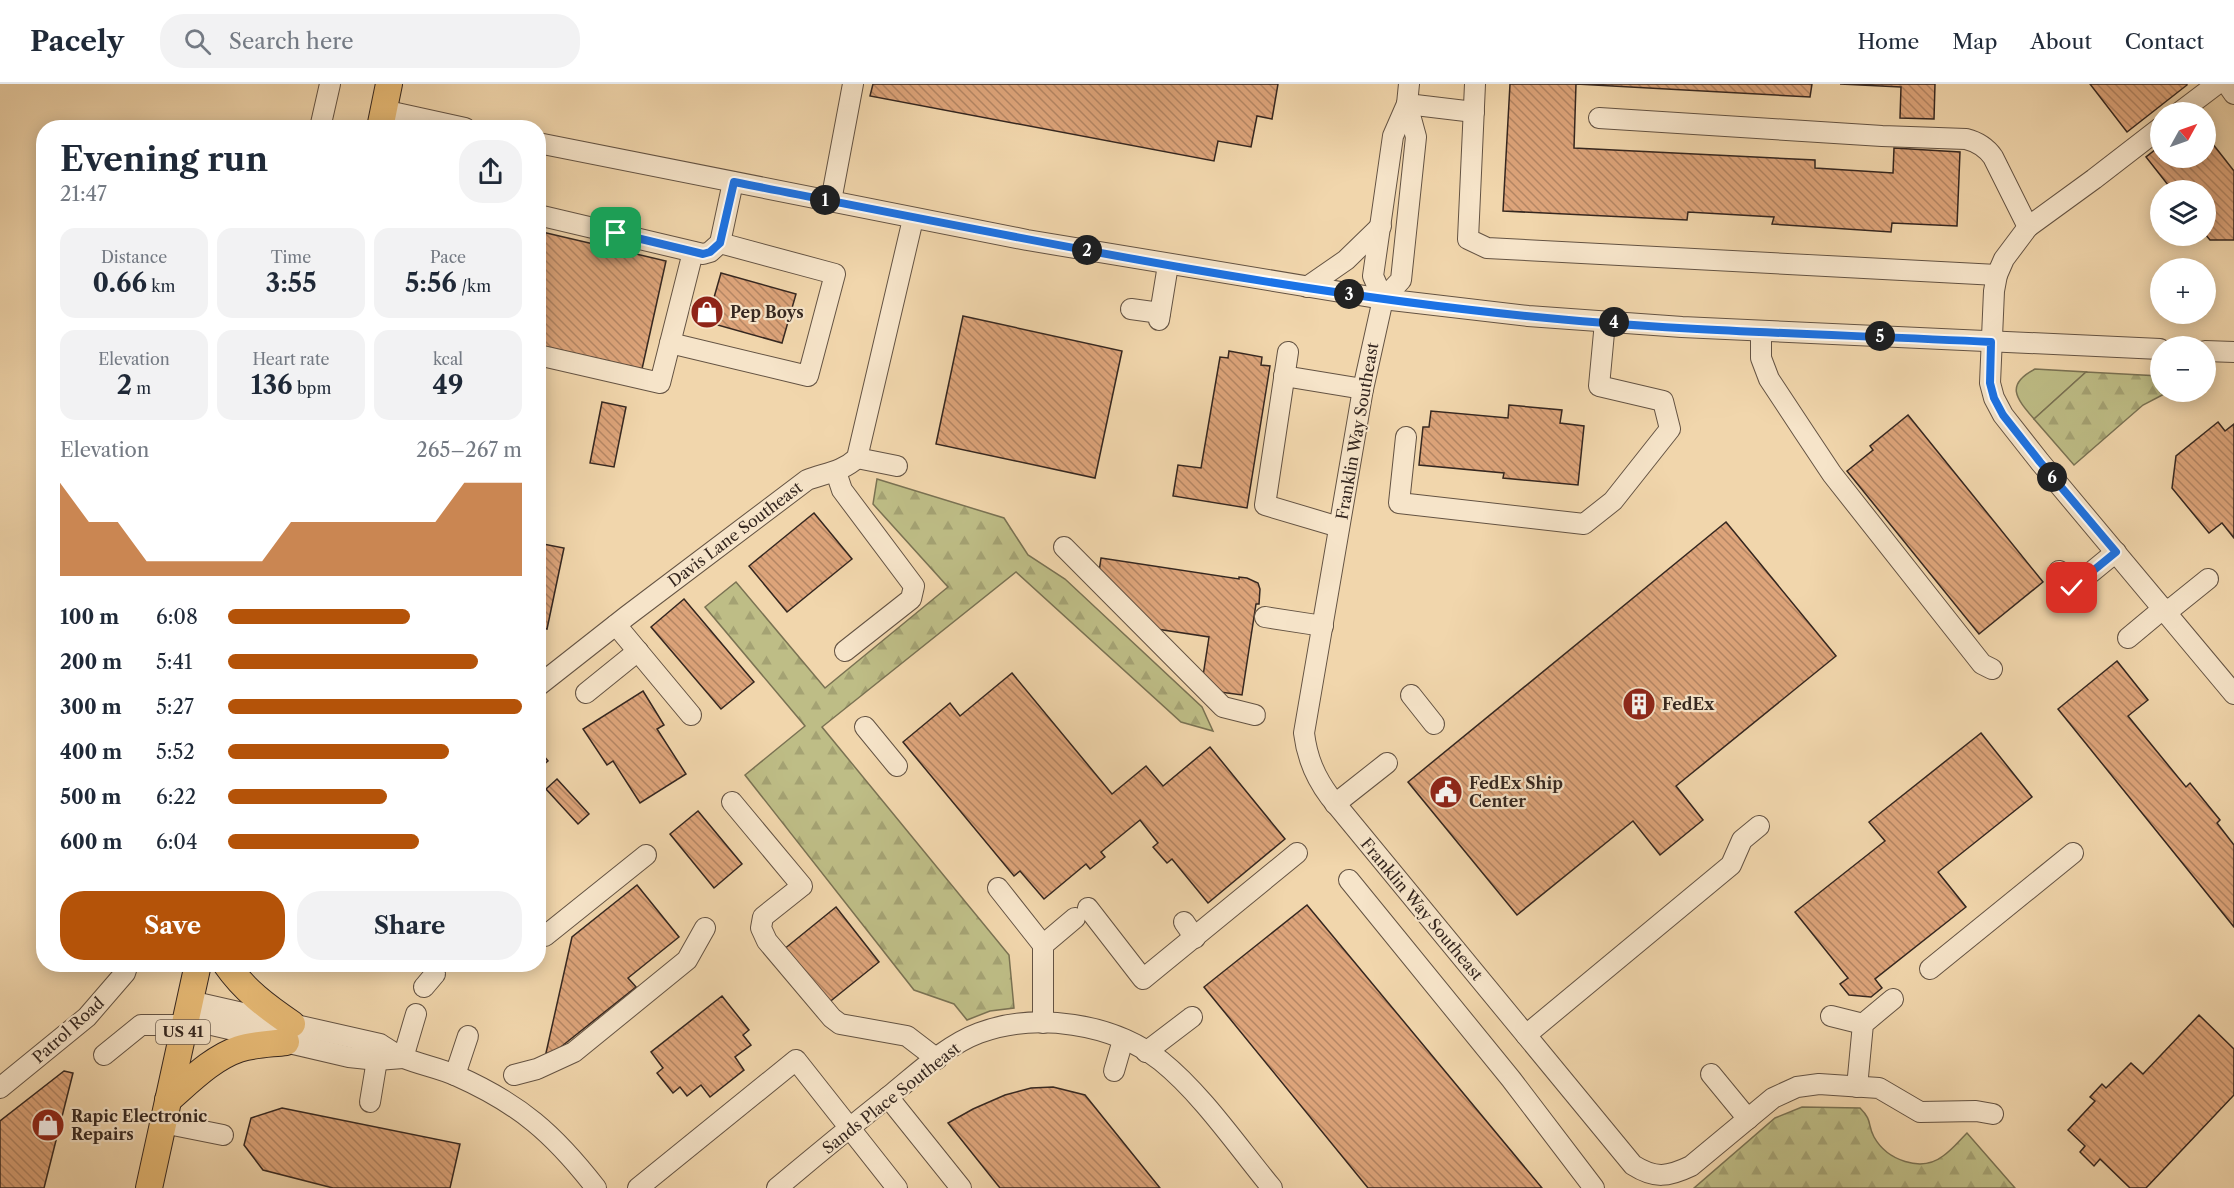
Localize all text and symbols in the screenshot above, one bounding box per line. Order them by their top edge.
search box [160,14,580,68]
text: Pacely [30,24,124,58]
icon: search [181,25,214,58]
text: Search here [229,28,354,55]
text: Home [1858,29,1919,54]
text: Map [1952,29,1997,54]
text: About [2030,29,2092,54]
text: Contact [2125,29,2204,54]
north arrow [2150,102,2216,168]
map controls [2150,102,2216,402]
text: Evening run [60,139,268,180]
button: share [459,140,522,203]
button: layers [2150,180,2216,246]
text: 21:47 [60,182,107,206]
pin: 1 [810,185,840,215]
text: 1 [821,190,829,210]
pin [590,207,641,258]
icon: arrive [599,216,632,249]
pin: 2 [1072,235,1102,265]
text: 2 [1082,240,1092,260]
text: Distance [101,247,167,267]
text: Time [271,247,311,267]
text: Pace [430,247,466,267]
button: + [2150,258,2216,324]
text: 0.66 [93,267,147,299]
text: 3:55 [265,267,317,299]
text: 5:56 [405,267,457,299]
text: km [147,276,175,296]
text: /km [457,276,491,296]
pin: 3 [1334,279,1364,309]
text: 3 [1344,284,1354,304]
shop icon: Pep Boys [689,294,725,330]
place label: Pep Boys [730,302,804,322]
pin: 4 [1599,307,1629,337]
text: 4 [1609,312,1619,332]
pin: 5 [1865,321,1895,351]
text: 5 [1876,326,1884,346]
button: − [2150,336,2216,402]
street label: Franklin Way Southeast [1332,340,1383,521]
text: Elevation [98,349,170,369]
text: Heart rate [252,349,330,369]
text: kcal [433,349,463,369]
text: 2 [117,369,132,401]
text: 136 [251,369,293,401]
text: 49 [433,369,463,401]
text: m [132,378,151,398]
text: bpm [293,378,331,398]
text: Elevation [60,438,149,462]
text: 265–267 m [416,438,522,462]
pin: 6 [2037,462,2067,492]
text: 6 [2047,467,2057,487]
street label: Davis Lane Southeast [664,477,806,591]
pin [2046,562,2097,613]
icon: check [2055,571,2088,604]
text: 100 m [60,605,119,629]
text: 6:08 [156,605,198,629]
text: 200 m [60,650,122,674]
text: 5:41 [156,650,192,674]
building icon: FedEx [1621,686,1657,722]
place label: FedEx [1662,694,1715,714]
text: 300 m [60,695,122,719]
text: 5:27 [156,695,194,719]
text: 400 m [60,740,122,764]
text: 5:52 [156,740,195,764]
place label: FedEx Ship Center [1469,773,1563,811]
public building icon: FedEx Ship Center [1428,774,1464,810]
text: 500 m [60,785,121,809]
text: 6:22 [156,785,196,809]
text: 600 m [60,830,122,854]
text: 6:04 [156,830,198,854]
street label: Franklin Way Southeast [1357,834,1488,985]
button: Save [60,891,285,960]
button: Share [297,891,522,960]
street label: Patrol Road [28,993,108,1067]
road number: US 41 [156,1020,210,1044]
street label: Sands Place Southeast [818,1038,964,1158]
place label: Rapic Electronic Repairs [71,1106,207,1144]
shop icon: Rapic Electronic Repairs [30,1107,66,1143]

